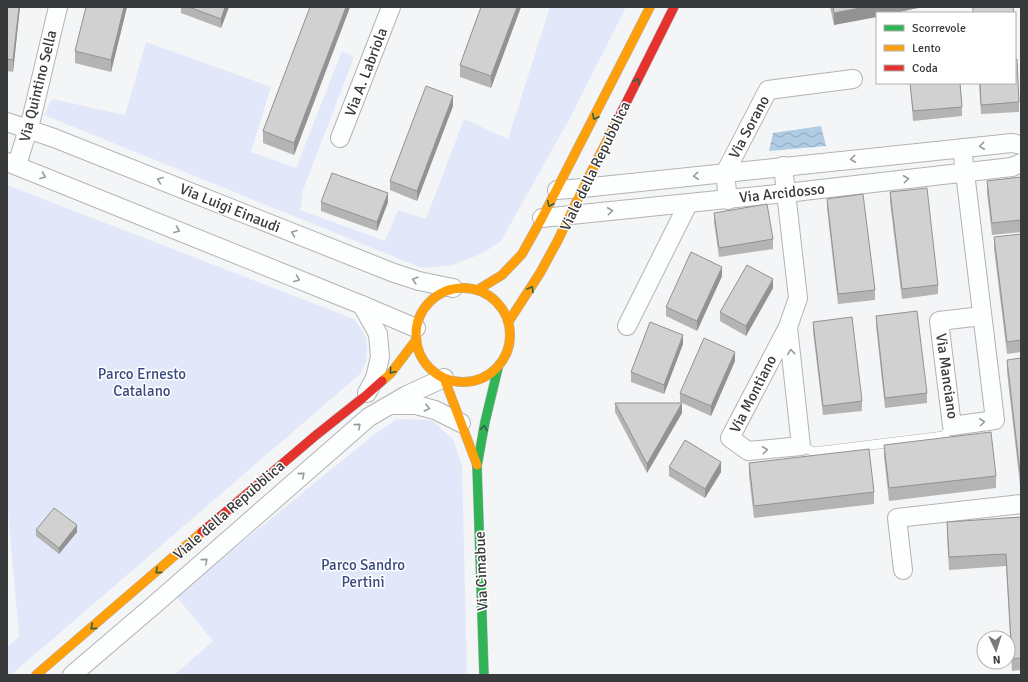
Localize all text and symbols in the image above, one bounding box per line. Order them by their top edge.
legend [876,12,1016,84]
text: Scorrevole [912,21,966,36]
street label: Via A. Labriola [341,25,391,119]
street label: Via Quintino Sella [15,28,61,144]
text: Lento [912,41,941,56]
text: Coda [912,61,938,76]
one-way arrow [633,77,640,85]
street label: Via Sorano [725,92,773,162]
street label: Viale della Repubblica [556,98,634,234]
one-way arrow [592,113,600,120]
one-way arrow [979,141,985,150]
one-way arrow [850,154,856,163]
one-way arrow [40,171,47,179]
one-way arrow [693,171,699,180]
one-way arrow [903,175,909,184]
one-way arrow [157,177,164,185]
street label: Via Luigi Einaudi [177,180,283,236]
street label: Via Arcidosso [738,180,826,206]
one-way arrow [547,200,555,207]
one-way arrow [607,207,613,216]
one-way arrow [173,225,180,233]
one-way arrow [291,230,298,238]
one-way arrow [294,274,301,282]
one-way arrow [412,276,419,285]
one-way arrow [526,286,533,293]
street label: Via Manciano [932,332,962,420]
one-way arrow [786,349,795,355]
street label: Via Montiano [726,352,780,436]
park label: Parco Ernesto Catalano [98,365,186,400]
one-way arrow [389,366,396,374]
one-way arrow [424,403,430,411]
one-way arrow [979,418,985,427]
one-way arrow [353,424,360,431]
one-way arrow [480,425,488,431]
one-way arrow [762,445,768,454]
street label: Viale della Repubblica [170,457,288,563]
one-way arrow [297,472,305,479]
street label: Via Cimabue [471,531,491,611]
park label: Parco Sandro Pertini [321,556,405,591]
one-way arrow [200,558,207,565]
one-way arrow [155,567,162,574]
one-way arrow [91,622,98,629]
north arrow [976,630,1016,670]
text: N [992,653,1001,666]

